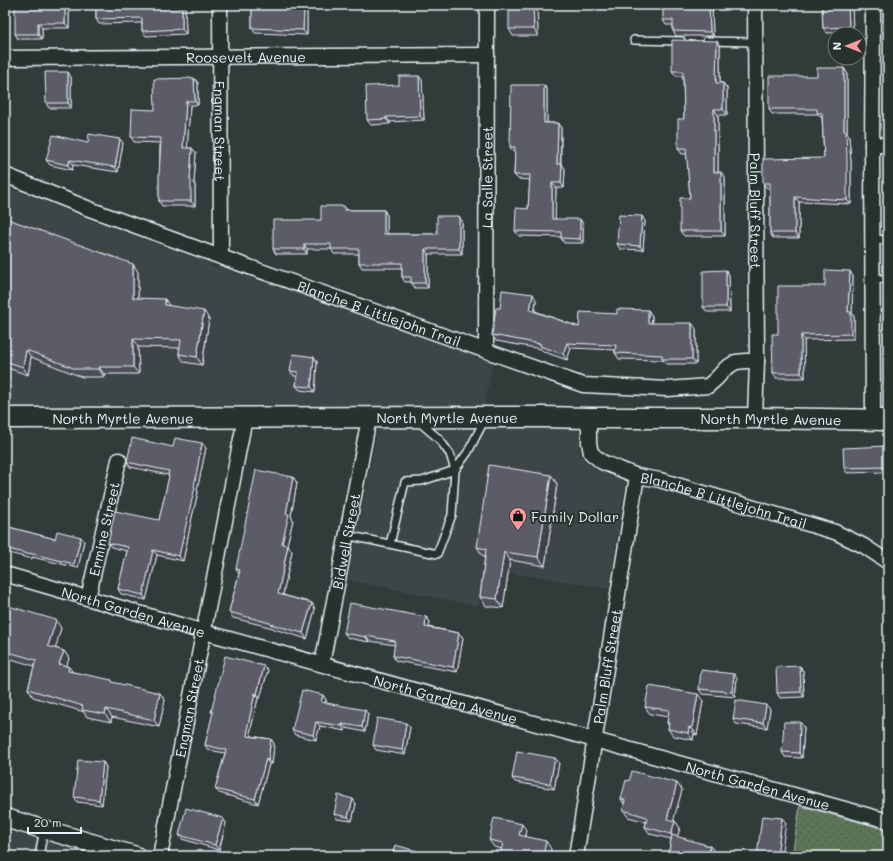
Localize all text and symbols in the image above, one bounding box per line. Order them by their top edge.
north arrow [827,26,867,66]
text: N [829,42,844,50]
street label: Roosevelt Avenue [186,47,306,66]
street label: Engman Street [211,81,230,181]
street label: La Salle Street [477,126,496,228]
street label: Palm Bluff Street [746,153,766,269]
street label: Blanche B Littlejohn Trail [295,275,464,351]
street label: North Myrtle Avenue [52,408,194,427]
street label: North Myrtle Avenue [376,408,518,427]
street label: North Myrtle Avenue [700,409,842,429]
street label: Blanche B Littlejohn Trail [639,467,809,533]
street label: Ermine Street [84,480,123,578]
street label: Bidwell Street [327,492,364,591]
shop icon: Family Dollar [508,506,528,531]
place label: Family Dollar [531,507,619,526]
street label: North Garden Avenue [60,582,208,641]
street label: Palm Bluff Street [588,607,625,725]
street label: Engman Street [170,657,208,759]
street label: North Garden Avenue [371,670,520,728]
street label: North Garden Avenue [684,756,832,814]
scale bar [28,809,81,835]
text: 20 m [34,814,62,830]

